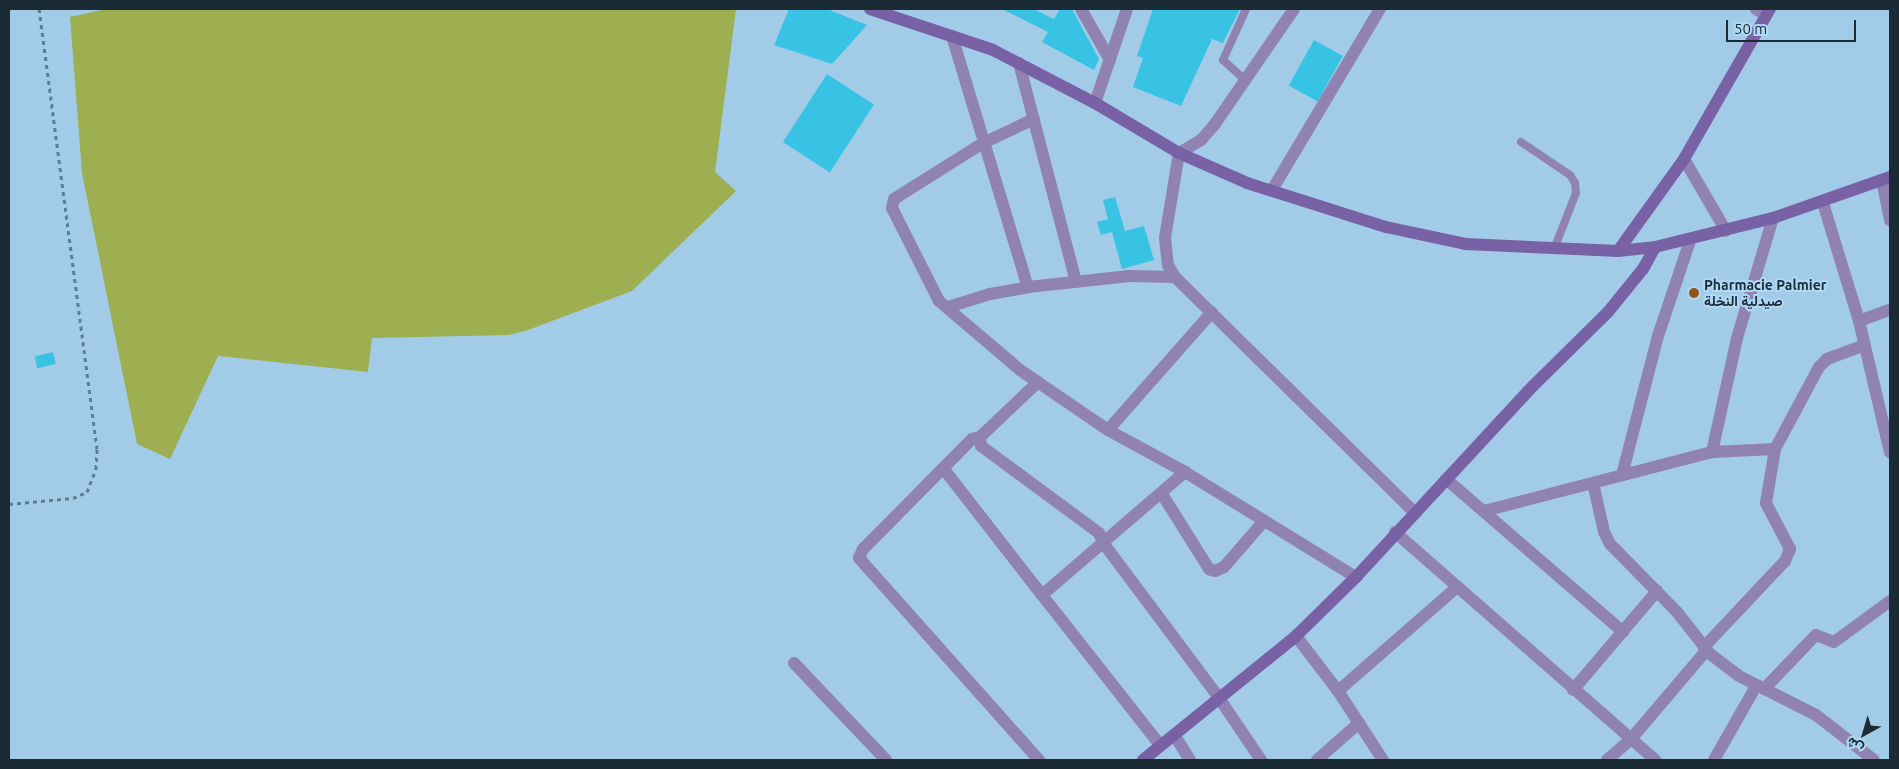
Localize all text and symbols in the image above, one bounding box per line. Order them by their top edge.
scale bar [1729,10,1859,42]
text: 50 m [1734,20,1767,37]
place label: Pharmacie Palmier صيدلية النخلة [1704,277,1826,310]
marker: Pharmacie Palmier صيدلية النخلة [1688,287,1700,299]
north arrow [1839,709,1889,759]
text: ش [1843,734,1866,757]

